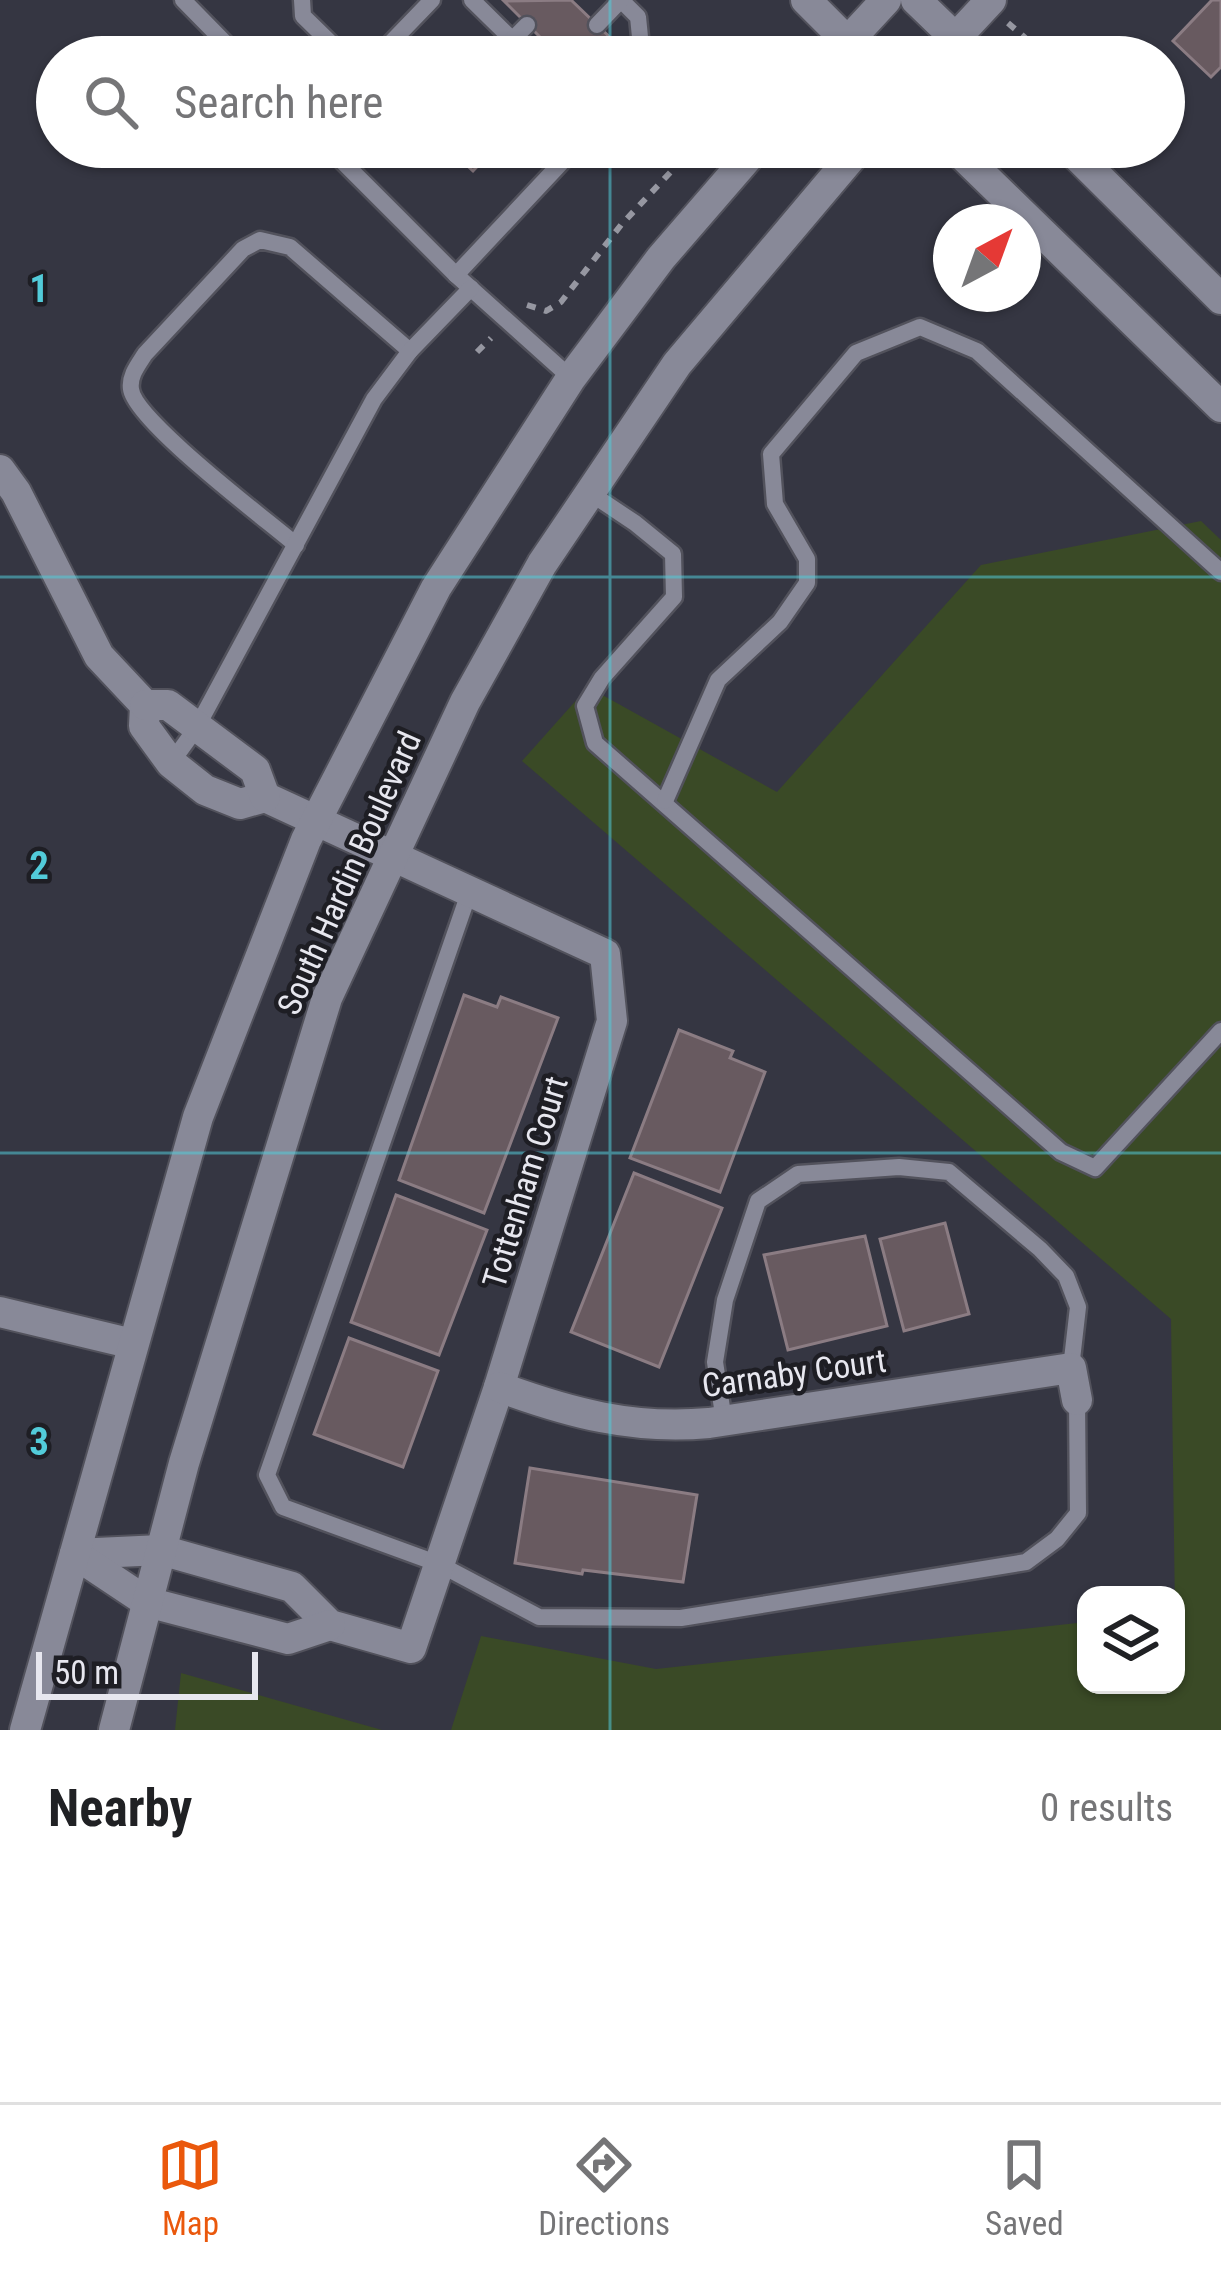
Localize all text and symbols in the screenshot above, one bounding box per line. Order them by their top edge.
search box [36,36,1185,168]
icon: search [78,69,144,135]
text: Search here [174,76,383,129]
north arrow [933,204,1041,312]
text: 1 [29,266,49,312]
street label: South Hardin Boulevard [269,725,429,1021]
text: 2 [29,843,49,889]
street label: Tottenham Court [474,1072,576,1292]
street label: Carnaby Court [699,1341,889,1405]
text: 3 [29,1419,49,1465]
map controls [1077,1586,1185,1694]
button: layers [1077,1586,1185,1694]
scale bar [36,1646,258,1699]
text: 50 m [54,1653,119,1692]
text: Nearby [48,1779,192,1838]
text: 0 results [1040,1785,1173,1831]
tab: Map [157,2132,223,2243]
tab: Directions [538,2132,670,2243]
tab: Saved [985,2132,1064,2243]

